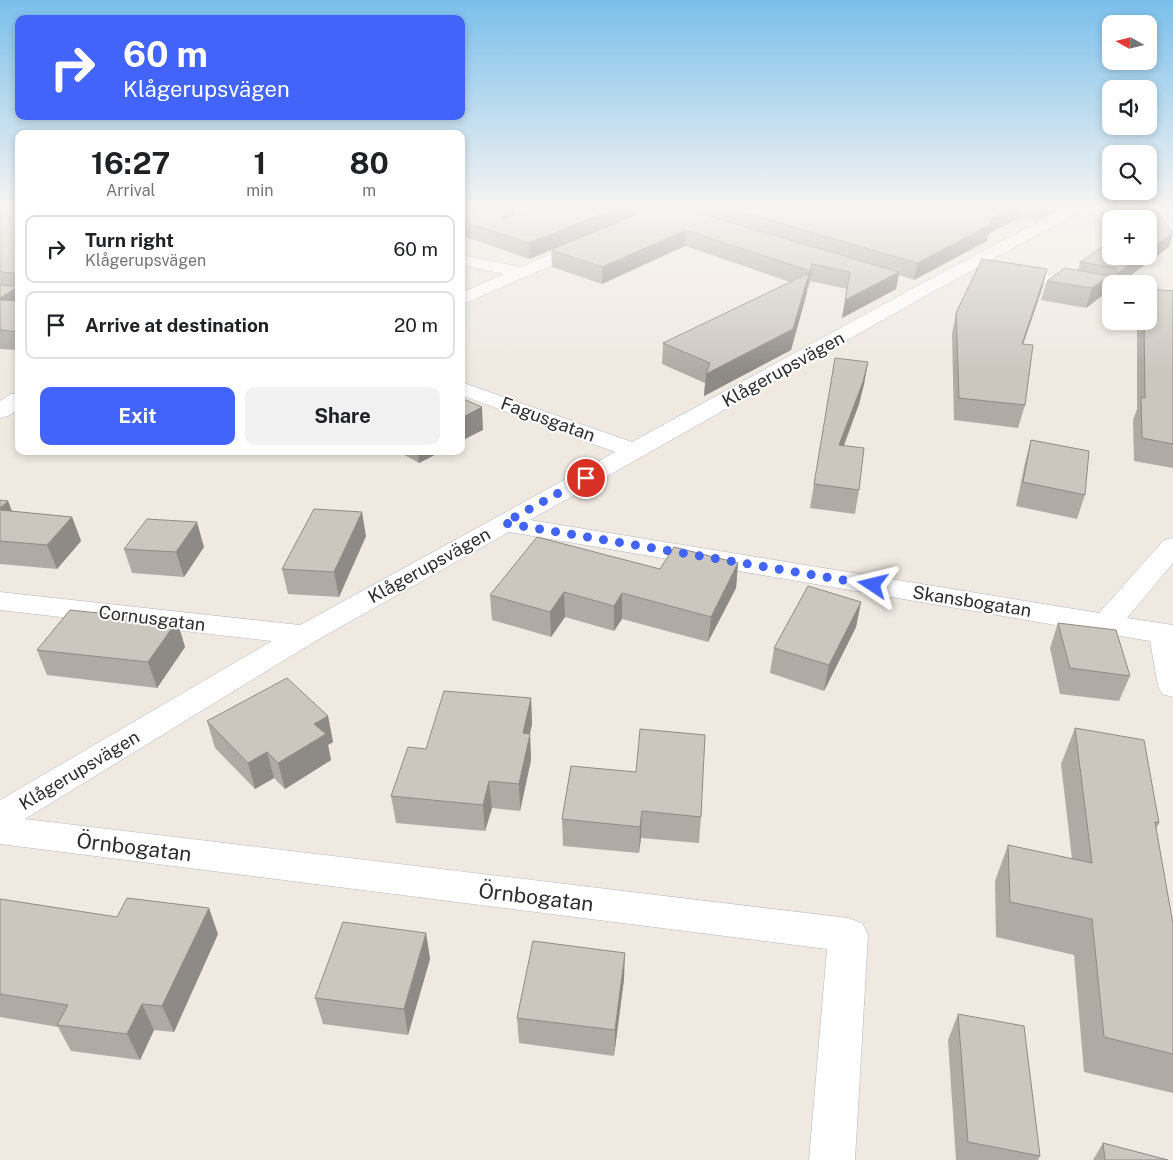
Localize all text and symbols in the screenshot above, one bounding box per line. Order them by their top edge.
north arrow [1102,15,1158,70]
map controls [1102,15,1157,330]
text: 60 m [123,34,208,75]
icon: right [40,35,105,100]
text: Klågerupsvägen [123,76,290,102]
button: sound [1102,80,1157,135]
text: 16:27 [91,145,170,181]
text: 1 [253,145,266,181]
text: 80 [350,145,389,181]
button: search [1102,145,1157,200]
text: Arrival [106,181,155,200]
text: min [246,181,273,200]
text: m [362,181,376,200]
button: + [1102,210,1157,265]
text: Turn right [85,229,174,251]
icon: right [42,235,70,263]
text: 60 m [394,238,438,260]
text: Klågerupsvägen [85,251,206,270]
button: − [1102,275,1157,330]
icon: arrive [42,311,70,339]
text: Arrive at destination [85,314,269,336]
text: 20 m [394,314,438,336]
street label: Klågerupsvägen [718,327,848,411]
button: Exit [40,387,235,445]
button: Share [245,387,440,445]
street label: Fagusgatan [498,392,598,446]
pin [565,457,607,499]
icon: arrive [572,464,600,492]
street label: Klågerupsvägen [364,523,494,607]
position arrow [846,558,898,610]
street label: Skansbogatan [911,581,1033,621]
street label: Cornusgatan [97,601,207,635]
street label: Klågerupsvägen [15,726,143,814]
street label: Örnbogatan [75,828,193,866]
street label: Örnbogatan [477,878,595,916]

